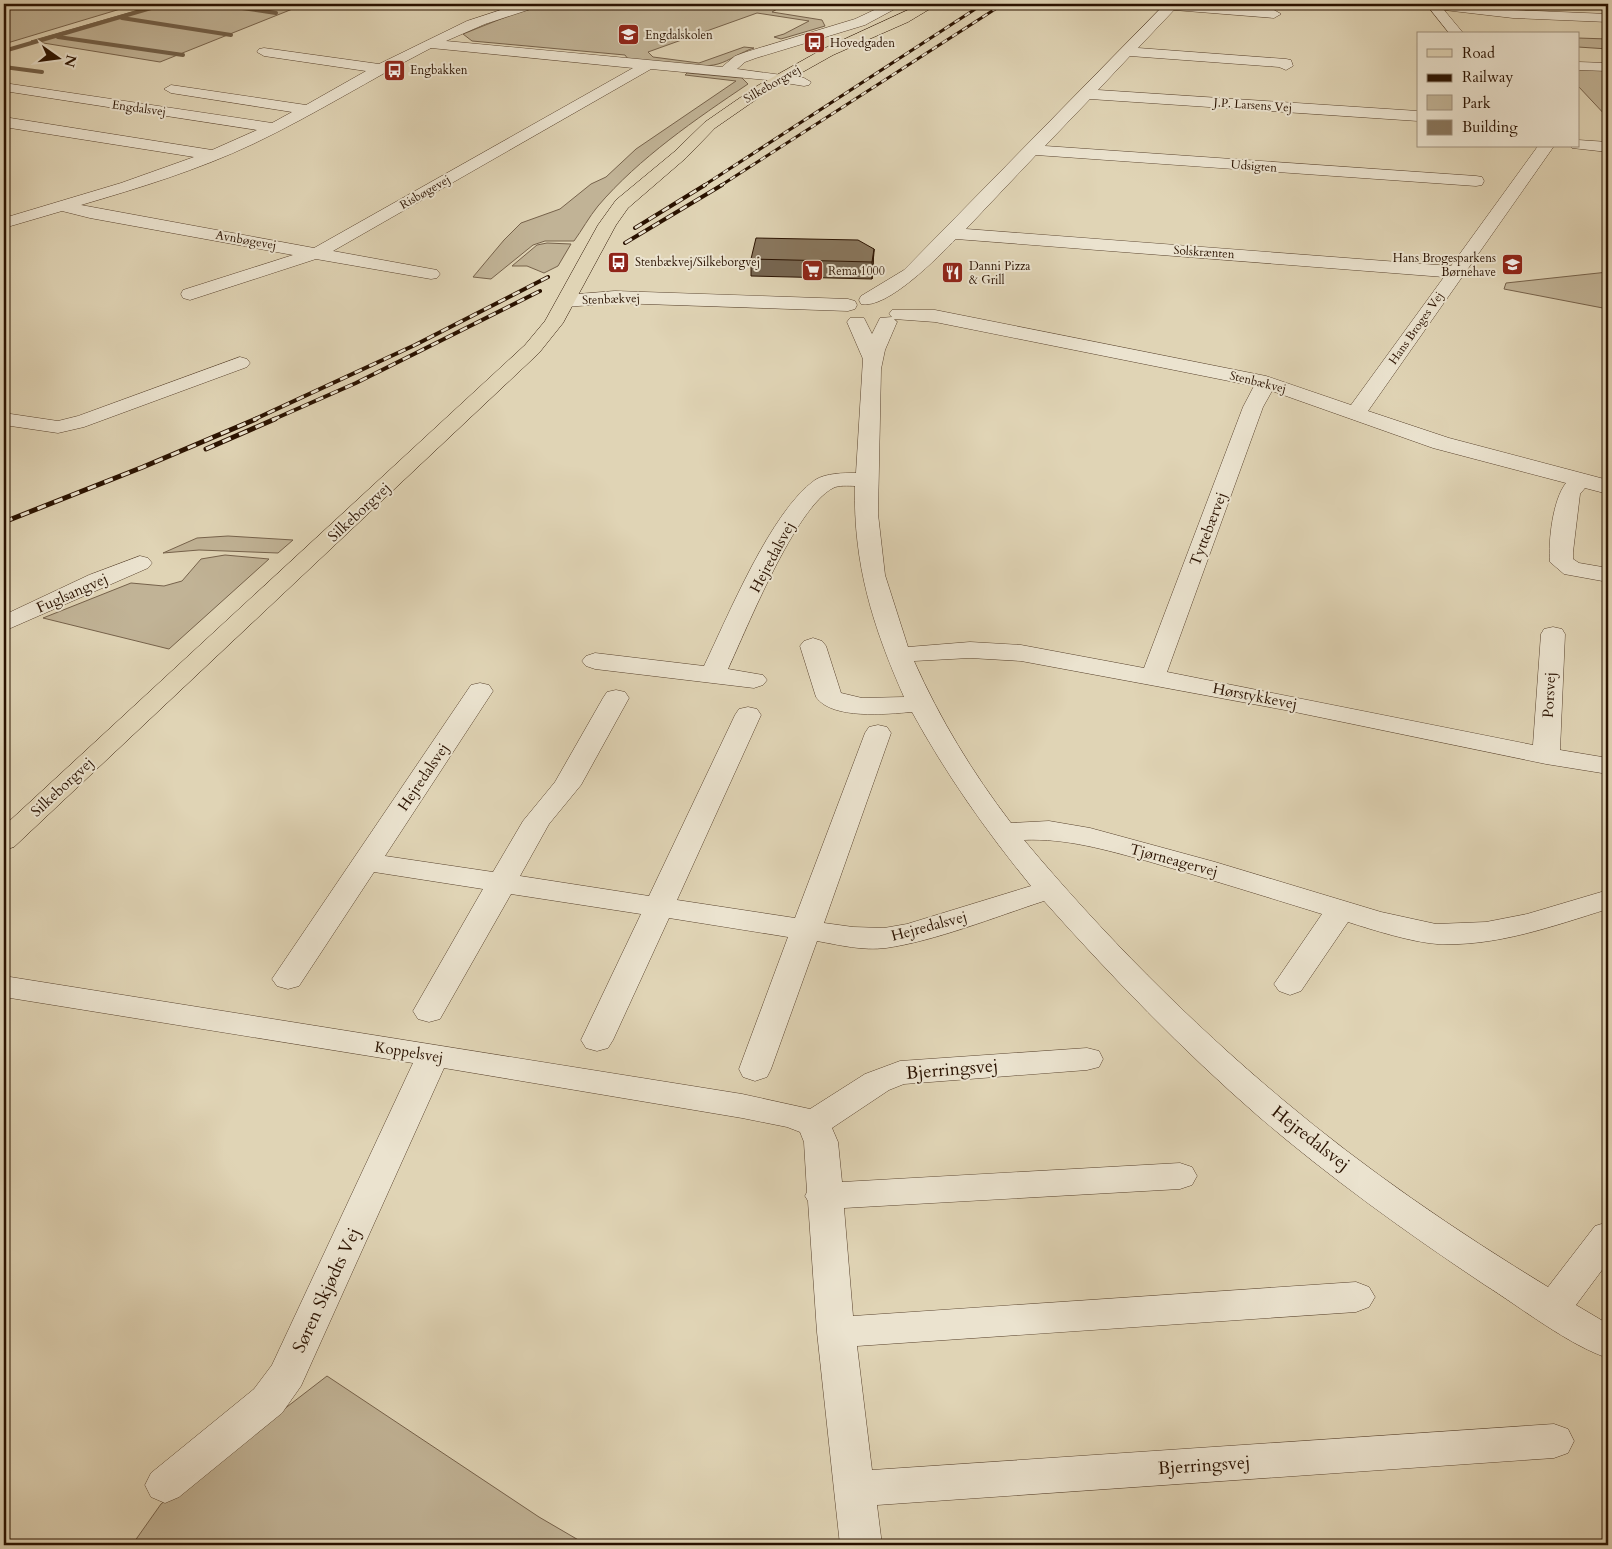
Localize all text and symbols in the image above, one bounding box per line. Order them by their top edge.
school or university icon: Engdalskolen [617,23,641,47]
place label: Engdalskolen [645,27,713,43]
bus stop icon: Hovedgaden [802,31,826,55]
north arrow [32,32,82,82]
legend [1417,32,1580,148]
place label: Hovedgaden [830,35,895,51]
text: Road [1462,43,1495,63]
text: N [59,53,81,69]
bus stop icon: Engbakken [382,58,406,82]
street label: Silkeborgvej [741,61,803,107]
place label: Engbakken [410,62,468,78]
text: Railway [1462,67,1513,87]
text: Park [1462,93,1491,113]
street label: J.P. Larsens Vej [1211,94,1293,116]
street label: Engdalsvej [111,96,167,120]
text: Building [1462,117,1518,137]
street label: Udsigten [1230,156,1278,176]
street label: Risbøgevej [397,171,453,213]
street label: Avnbøgevej [214,227,278,253]
street label: Solskrænten [1173,242,1235,262]
bus stop icon: Stenbækvej/Silkeborgvej [607,250,631,274]
place label: Hans Brogesparkens Børnehave [1393,250,1496,280]
school or university icon: Hans Brogesparkens Børnehave [1500,253,1524,277]
place label: Stenbækvej/Silkeborgvej [635,254,760,270]
place label: Danni Pizza & Grill [969,258,1031,288]
supermarket icon: Rema 1000 [800,259,824,283]
restaurant icon: Danni Pizza & Grill [941,261,965,285]
place label: Rema 1000 [828,263,885,279]
street label: Hans Broges Vej [1385,288,1447,368]
street label: Stenbækvej [582,290,640,308]
street label: Stenbækvej [1228,367,1288,397]
street label: Silkeborgvej [323,478,395,546]
street label: Tyttebærvej [1185,489,1231,569]
street label: Hejredalsvej [745,518,799,596]
street label: Fuglsangvej [33,568,111,618]
street label: Porsvej [1538,671,1560,719]
street label: Hørstykkevej [1211,678,1299,714]
street label: Hejredalsvej [393,739,453,815]
street label: Silkeborgvej [26,753,98,821]
street label: Tjørneagervej [1128,839,1220,881]
street label: Hejredalsvej [889,906,969,946]
street label: Koppelsvej [373,1037,445,1067]
street label: Bjerringsvej [905,1053,999,1086]
street label: Hejredalsvej [1266,1100,1355,1177]
street label: Søren Skjødts Vej [287,1224,366,1357]
street label: Bjerringsvej [1157,1450,1251,1481]

